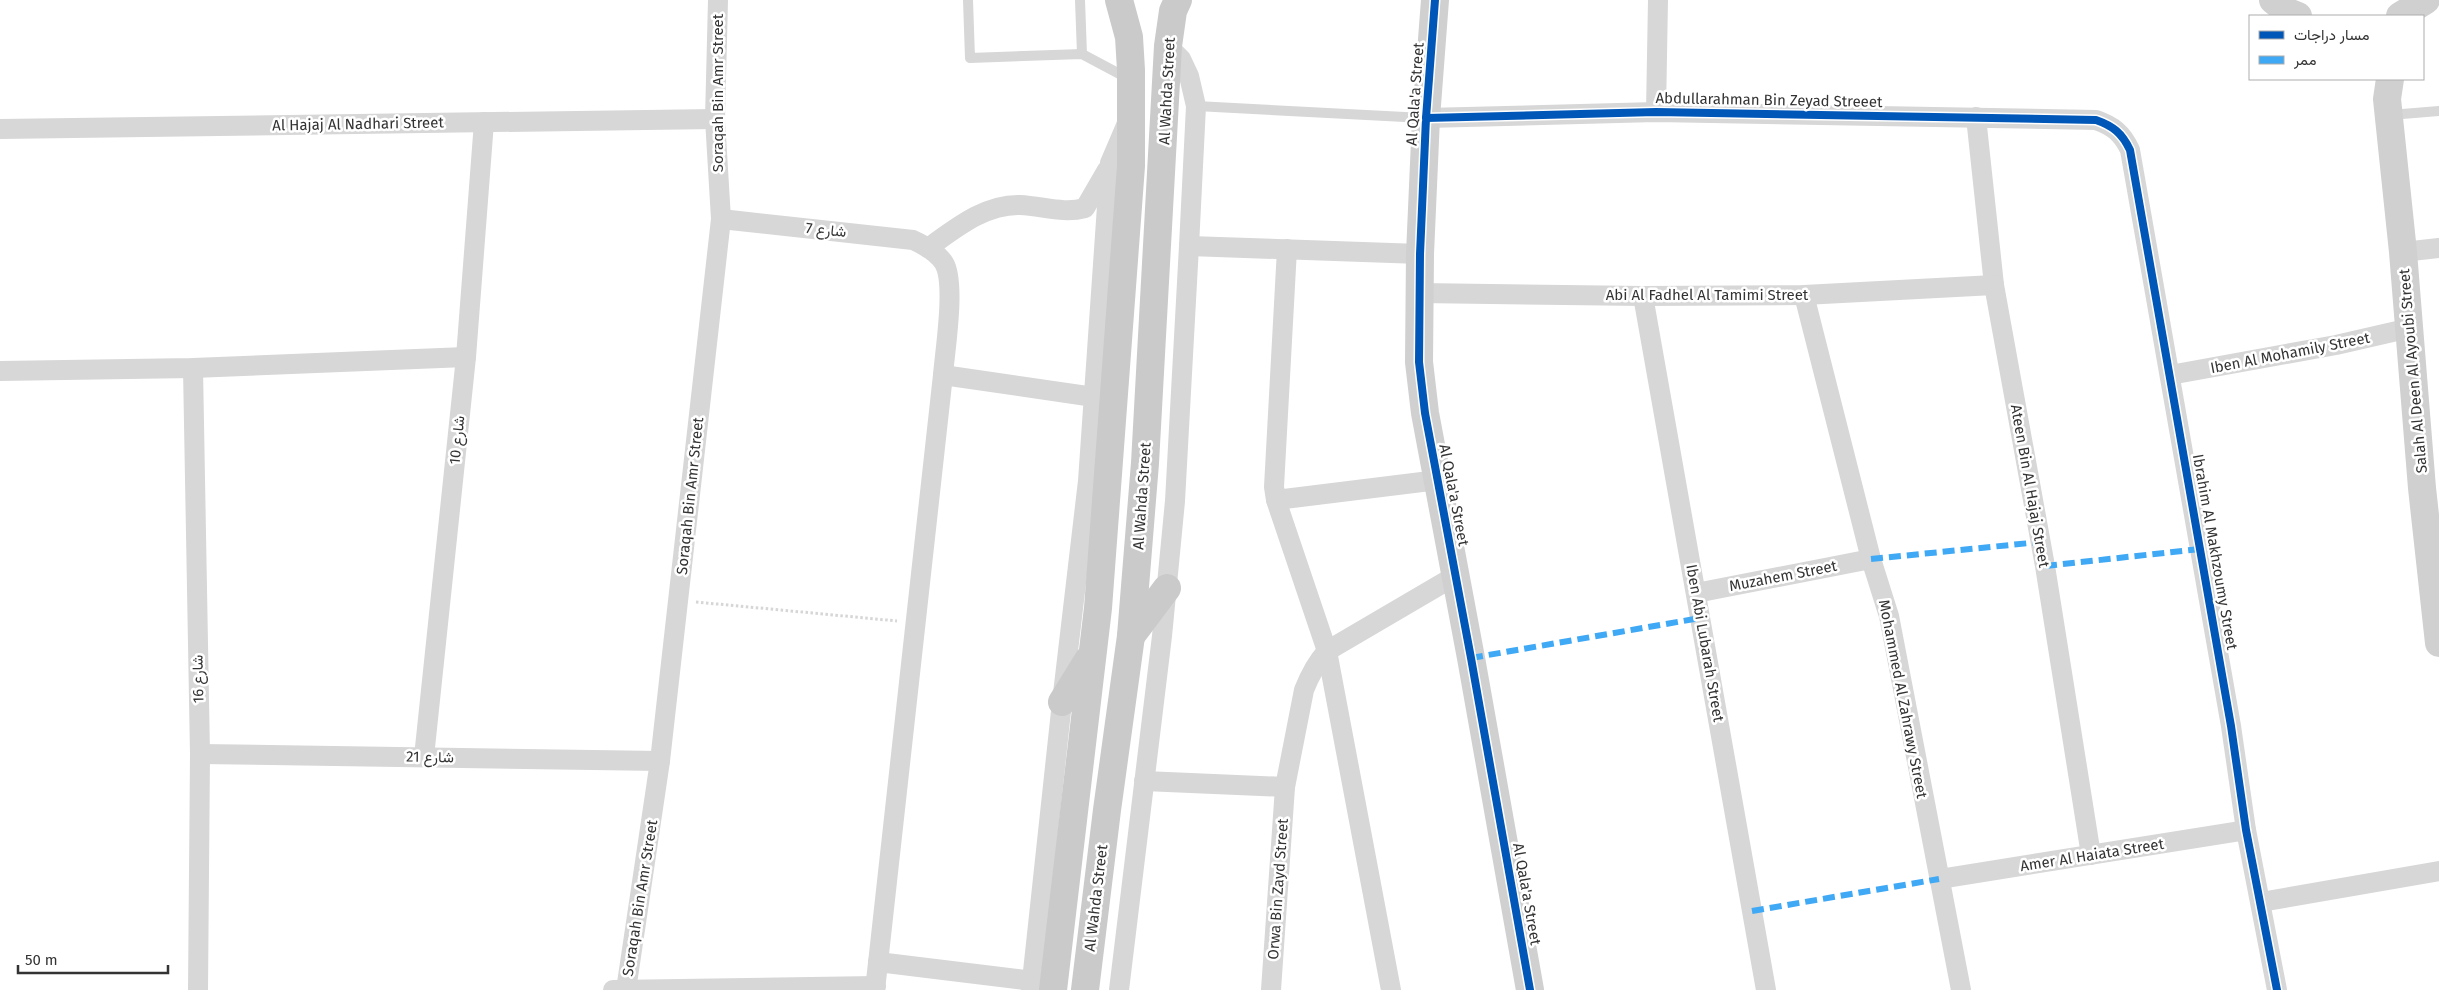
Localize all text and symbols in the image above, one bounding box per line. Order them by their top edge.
street label: Soraqah Bin Amr Street [709,13,727,172]
legend [2249,15,2424,80]
text: مسار دراجات [2294,26,2370,44]
street label: Al Wahda Street [1155,36,1179,145]
street label: Al Qala'a Street [1402,41,1428,146]
text: ممر [2293,51,2316,69]
street label: Abdullarahman Bin Zeyad Streeet [1655,89,1883,111]
street label: Al Hajaj Al Nadhari Street [272,113,444,134]
street label: شارع 7 [805,219,847,243]
street label: Salah Al Deen Al Ayoubi Street [2395,267,2431,474]
street label: Abi Al Fadhel Al Tamimi Street [1606,286,1809,304]
street label: Iben Al Mohamily Street [2209,329,2372,377]
street label: Ateen Bin Al Hajaj Street [2007,403,2053,570]
street label: شارع 10 [445,415,471,466]
street label: Soraqah Bin Amr Street [673,416,707,576]
street label: Al Wahda Street [1129,441,1155,550]
street label: Al Qala'a Street [1435,443,1473,548]
street label: Ibrahim Al Makhzoumy Street [2189,453,2241,652]
street label: Muzahem Street [1728,557,1839,595]
street label: Iben Abi Lubarah Street [1682,563,1728,724]
street label: Mohammed Al Zahrawy Street [1875,598,1931,800]
street label: شارع 16 [189,654,209,703]
street label: شارع 21 [406,748,454,768]
street label: Orwa Bin Zayd Street [1264,817,1292,960]
street label: Soraqah Bin Amr Street [619,818,661,978]
street label: Amer Al Haiata Street [2019,835,2166,875]
street label: Al Qala'a Street [1509,842,1545,947]
street label: Al Wahda Street [1081,843,1112,953]
scale bar [18,942,168,974]
text: 50 m [25,951,58,969]

